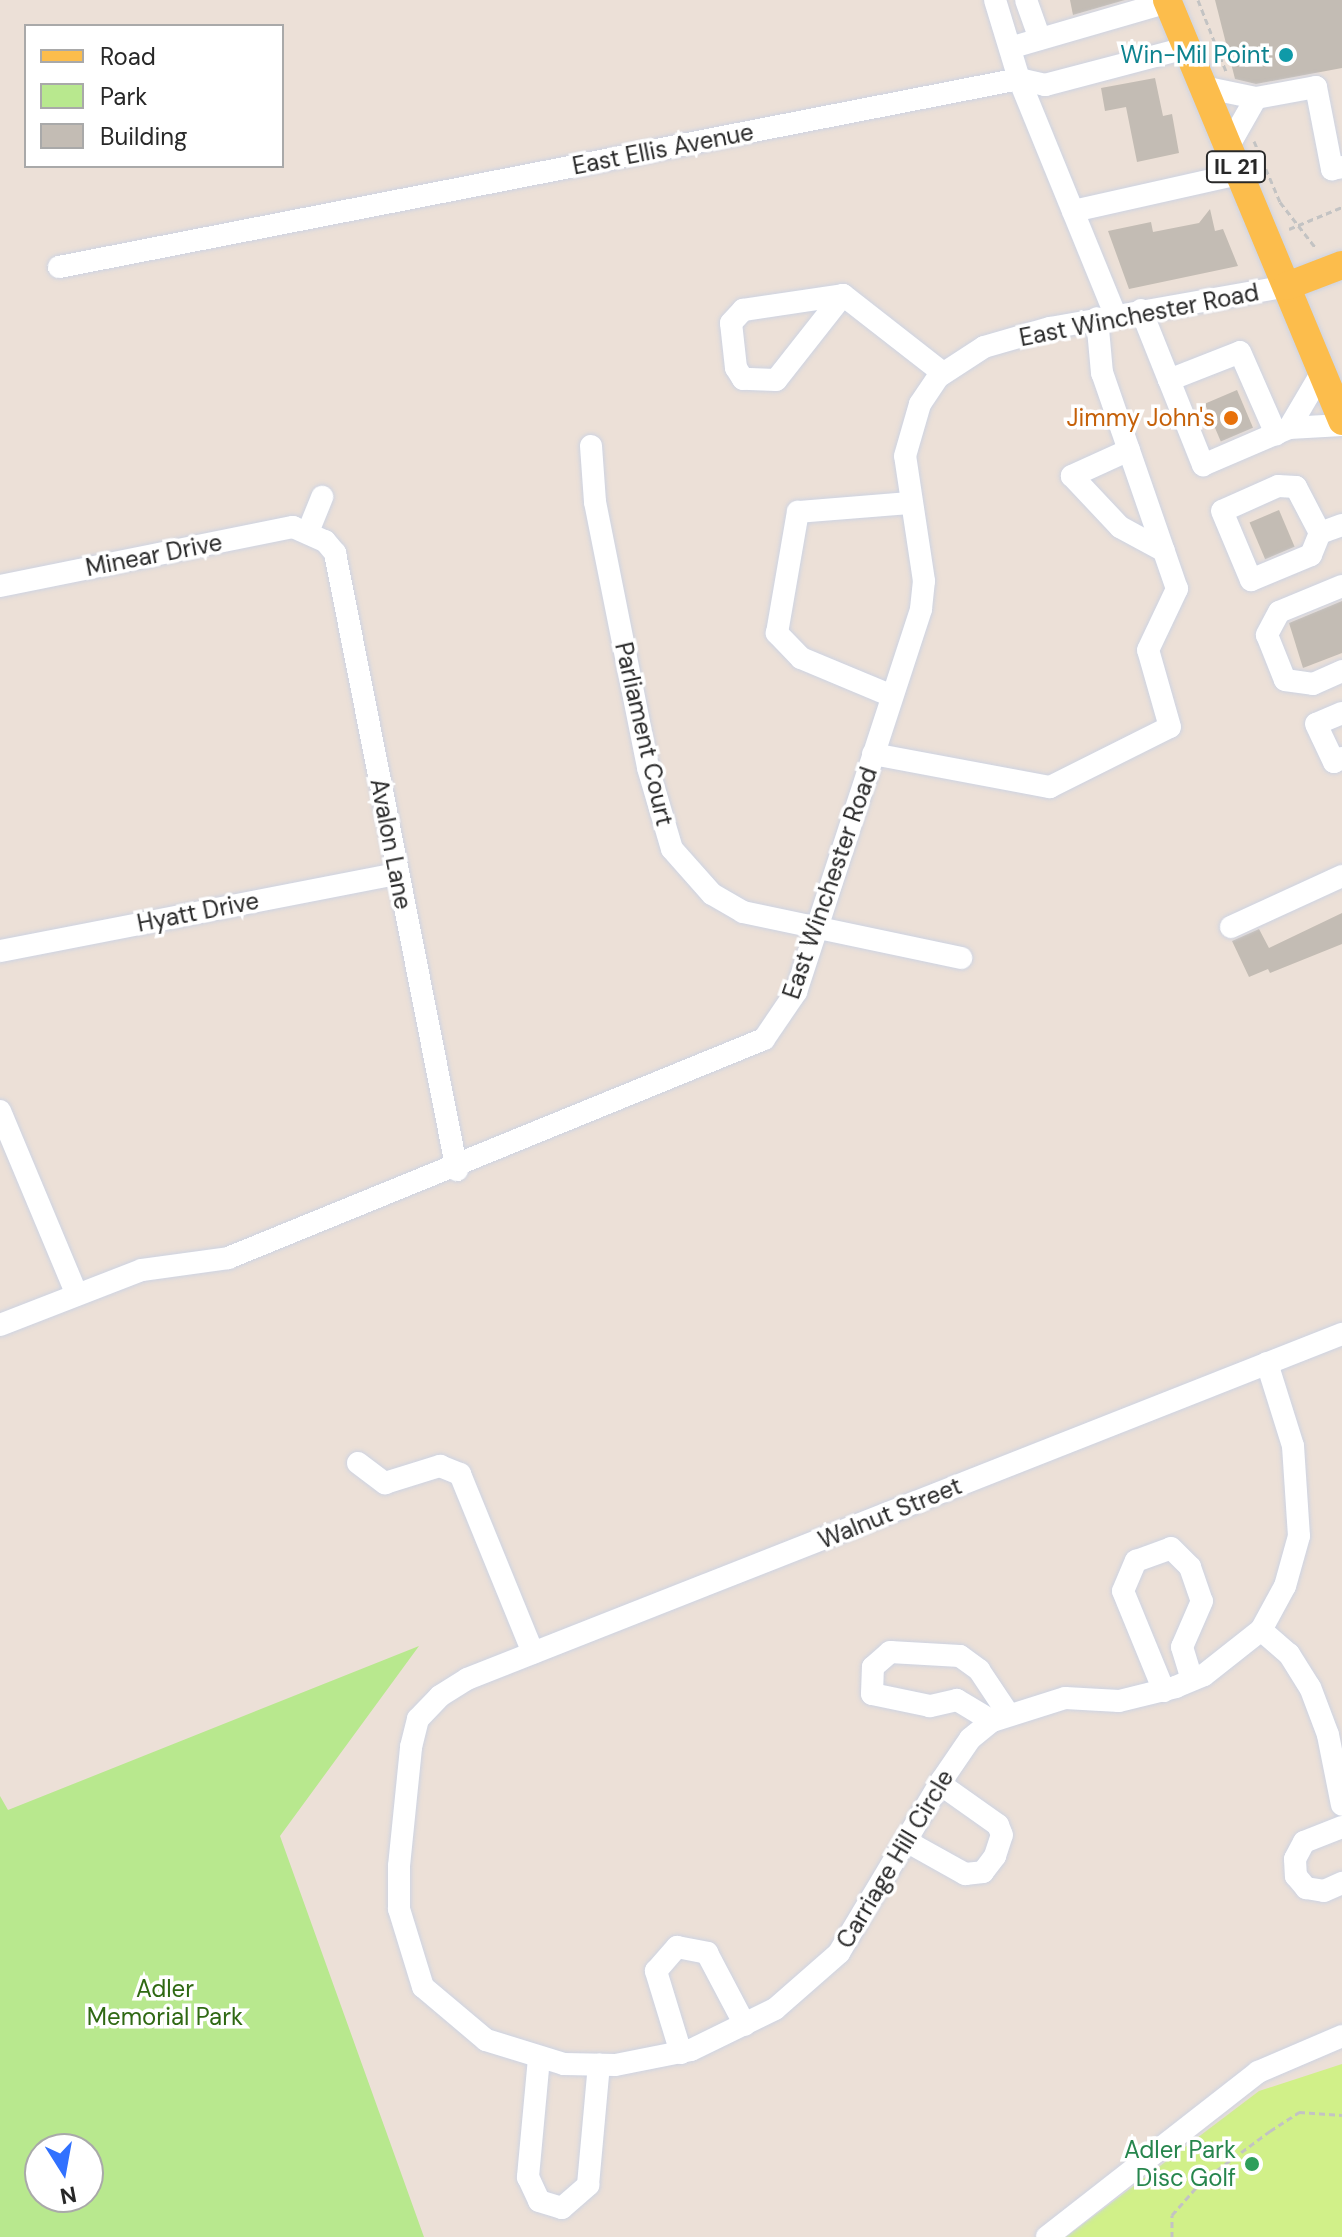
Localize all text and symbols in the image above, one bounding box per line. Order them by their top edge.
legend [24,24,284,168]
text: Road [100,41,156,72]
place label: Win-Mil Point [1120,41,1270,69]
marker: Win-Mil Point [1277,46,1295,64]
text: Park [100,81,147,112]
street label: East Ellis Avenue [570,117,756,181]
text: Building [100,121,187,152]
road number: IL 21 [1204,149,1268,185]
street label: East Winchester Road [1017,278,1261,352]
place label: Jimmy John's [1067,404,1215,432]
marker: Jimmy John's [1222,409,1240,427]
street label: Minear Drive [83,528,225,582]
street label: Parliament Court [609,639,679,829]
street label: East Winchester Road [777,763,883,1003]
street label: Avalon Lane [364,776,418,912]
street label: Hyatt Drive [135,886,261,938]
street label: Walnut Street [814,1471,966,1555]
street label: Carriage Hill Circle [830,1765,960,1953]
park label: Adler Memorial Park [87,1975,243,2031]
north arrow [24,2133,104,2213]
place label: Adler Park Disc Golf [1124,2136,1236,2192]
marker: Adler Park Disc Golf [1243,2155,1261,2173]
text: N [58,2179,79,2211]

